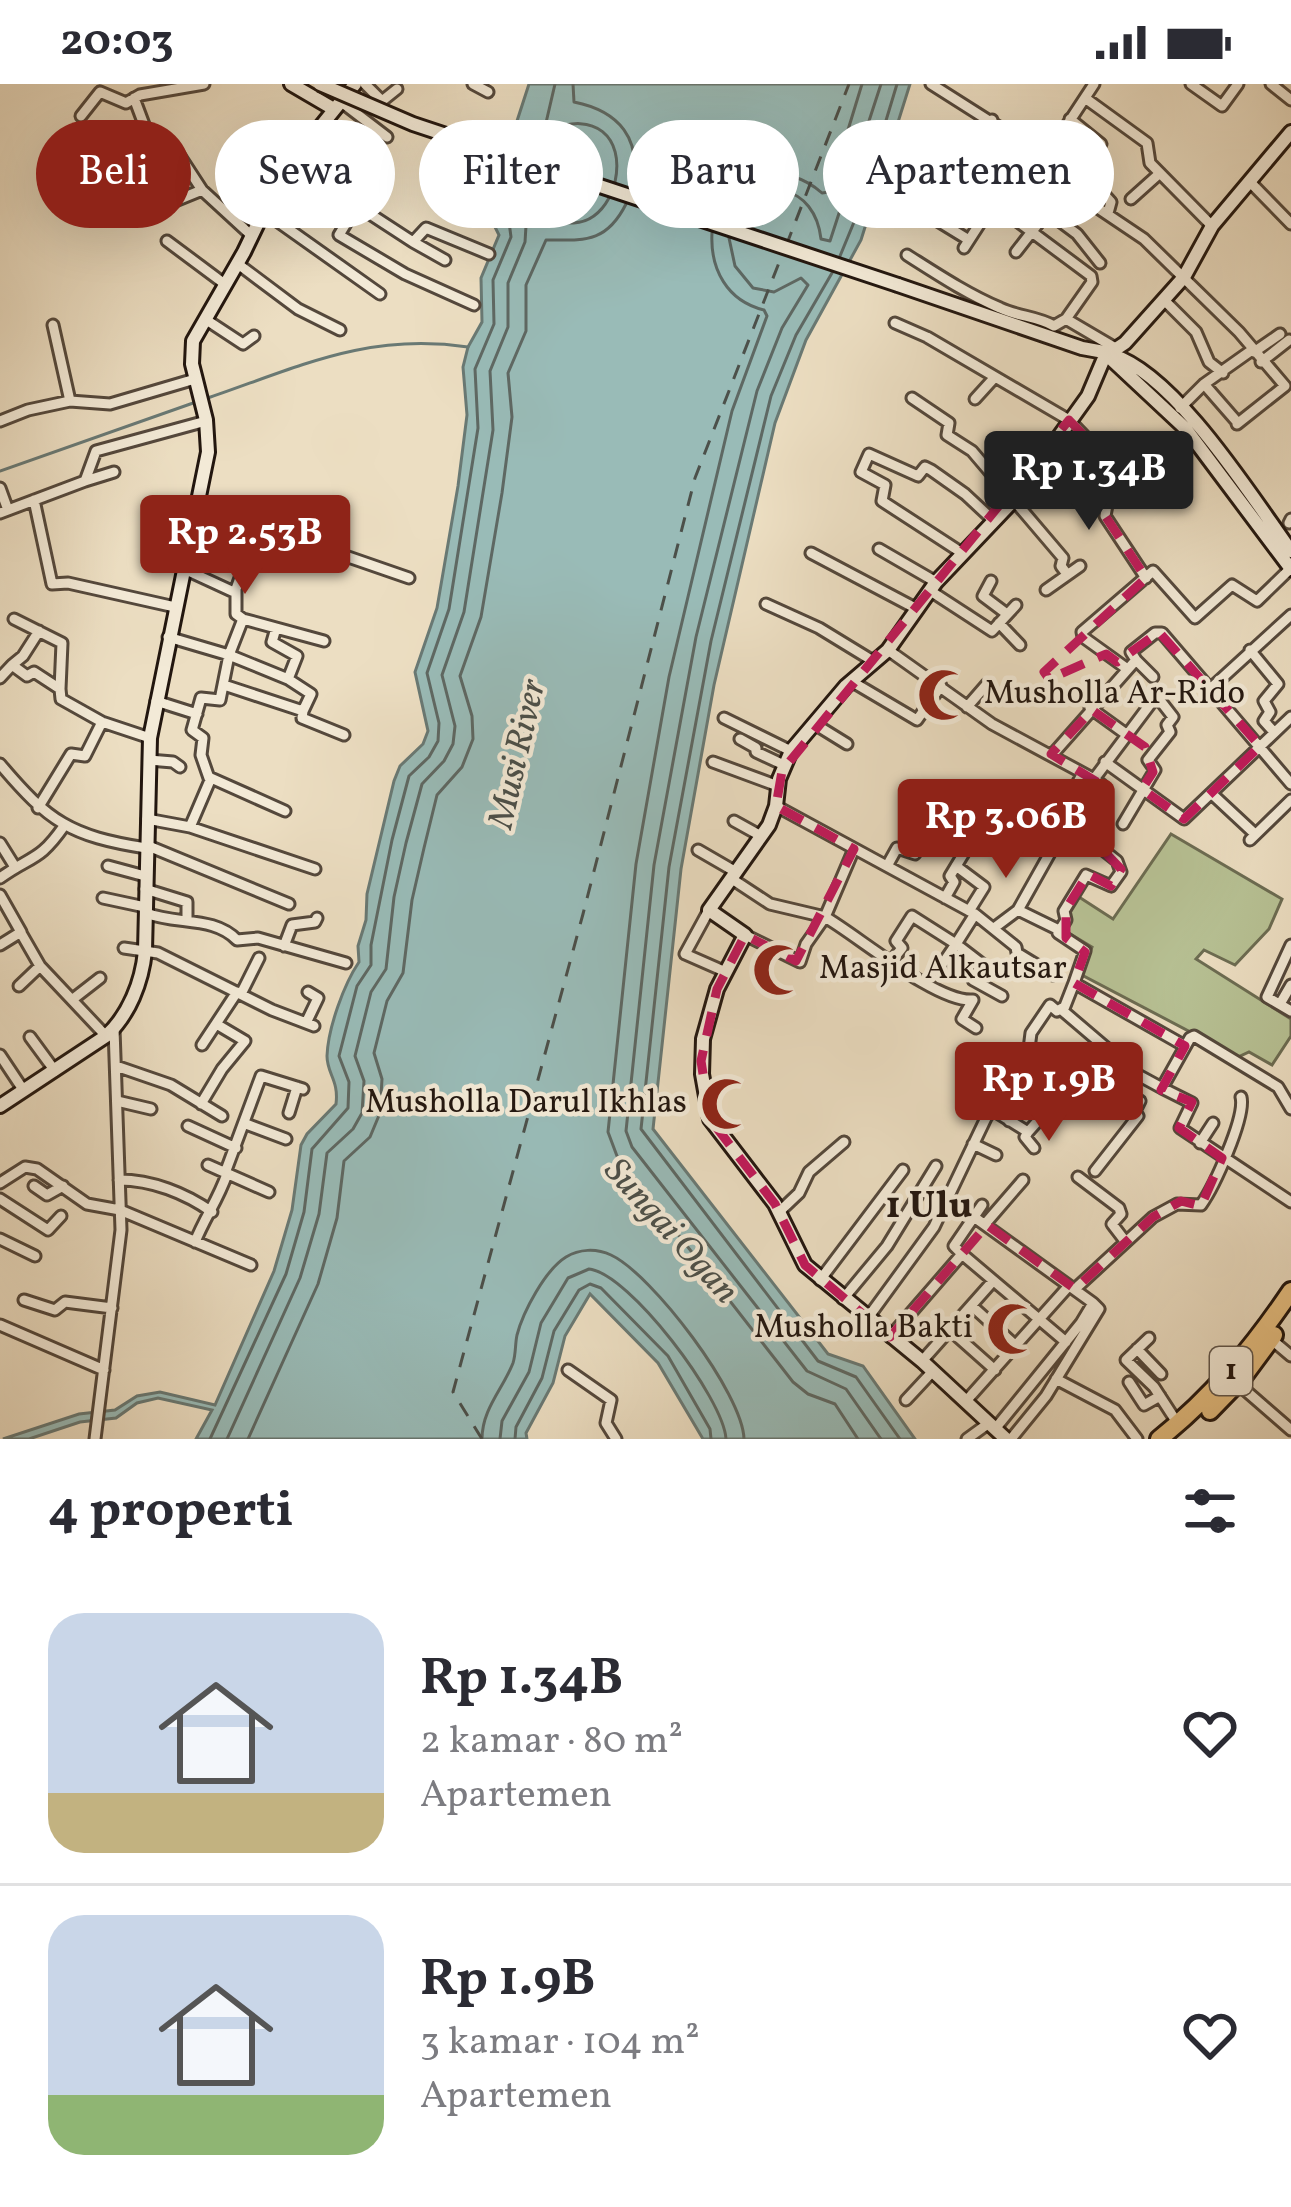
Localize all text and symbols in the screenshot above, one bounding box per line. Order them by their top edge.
text: 20:03 [60,11,174,74]
chip: Beli [36,120,191,228]
chip: Sewa [215,120,395,228]
chip: Filter [419,120,603,228]
chip: Baru [627,120,799,228]
chip: Apartemen [823,120,1114,228]
pin: Rp 1.34B [965,431,1213,533]
text: Rp 1.34B [1011,443,1167,497]
pin: Rp 2.53B [121,495,369,597]
text: Rp 2.53B [167,507,323,561]
mosque icon: Musholla Ar-Rido [915,666,973,724]
place label: Musholla Ar-Rido [984,672,1245,718]
water label: Musi River [477,674,561,835]
pin: Rp 3.06B [882,779,1130,881]
text: Rp 3.06B [925,791,1087,845]
mosque icon: Masjid Alkautsar [750,941,808,999]
place label: Masjid Alkautsar [819,947,1067,993]
pin: Rp 1.9B [938,1042,1160,1144]
text: Rp 1.9B [982,1054,1116,1108]
mosque icon: Musholla Darul Ikhlas [698,1075,756,1133]
place label: Musholla Darul Ikhlas [365,1081,687,1127]
water label: Sungai Ogan [591,1148,749,1316]
district label: 1 Ulu [885,1180,973,1234]
mosque icon: Musholla Bakti [984,1300,1042,1358]
place label: Musholla Bakti [754,1306,973,1352]
road number: 1 [1210,1347,1252,1395]
text: 4 properti [48,1476,294,1547]
icon: filters [1177,1478,1243,1544]
text: Rp 1.34B [420,1644,623,1715]
icon: home [144,1661,288,1805]
icon: heart [1177,1700,1243,1766]
text: 2 kamar · 80 m² [420,1715,683,1769]
text: Apartemen [420,1769,612,1823]
text: Rp 1.9B [420,1945,596,2016]
icon: home [144,1963,288,2107]
icon: heart [1177,2002,1243,2068]
text: 3 kamar · 104 m² [420,2016,700,2070]
text: Apartemen [420,2070,612,2124]

